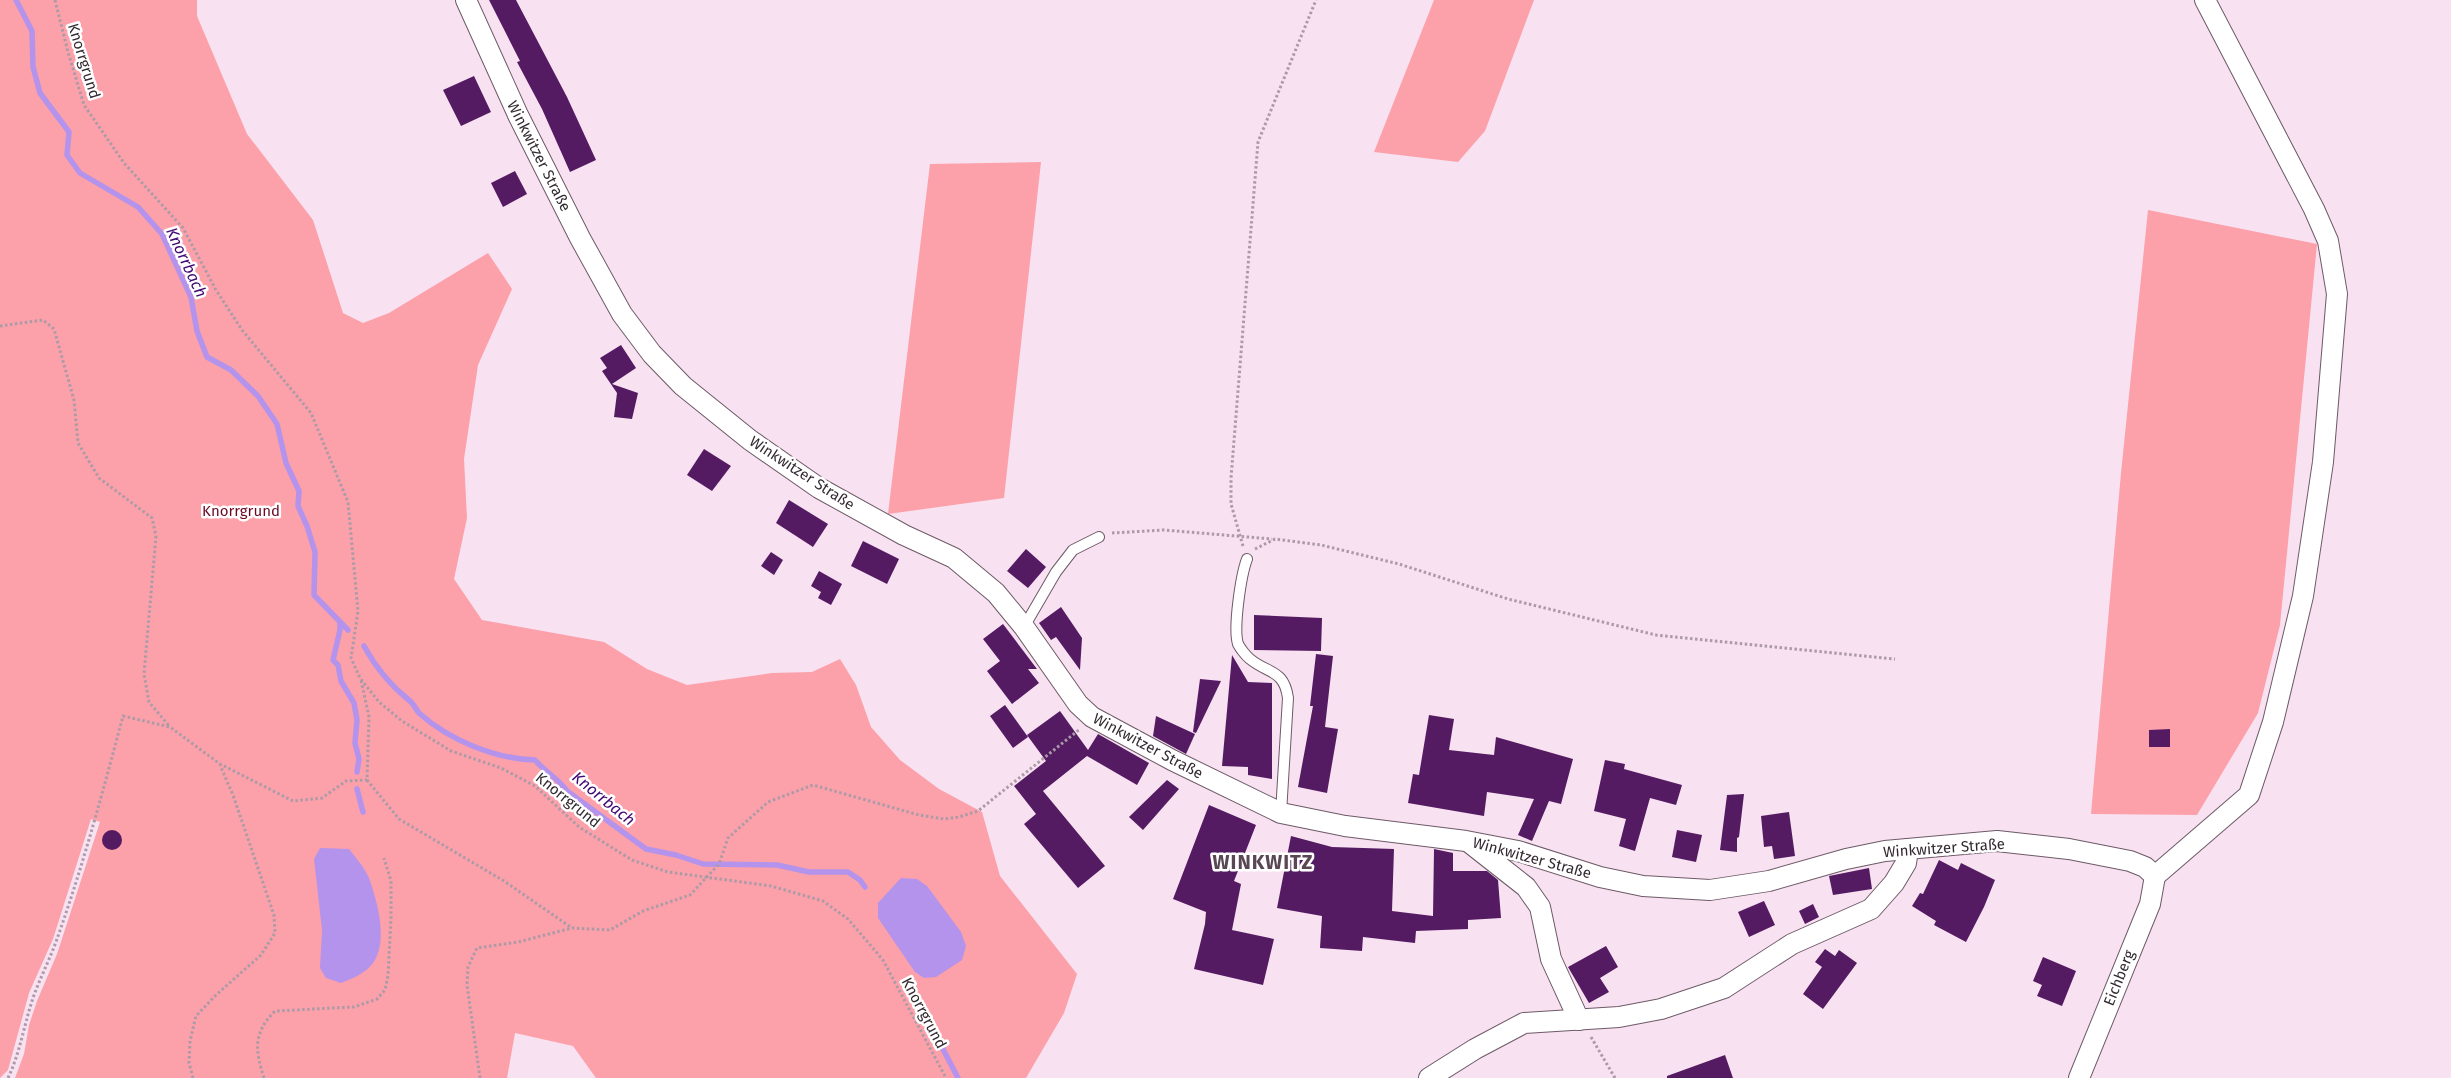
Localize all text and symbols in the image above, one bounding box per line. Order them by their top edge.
street label: Knorrgrund [64,21,104,101]
street label: Winkwitzer Straße [503,98,575,214]
water label: Knorrbach [162,224,211,300]
street label: Winkwitzer Straße [746,432,858,514]
park label: Knorrgrund [202,502,280,520]
street label: Winkwitzer Straße [1090,709,1206,783]
water label: Knorrbach [568,767,639,829]
street label: Knorrgrund [532,769,604,831]
street label: Winkwitzer Straße [1471,834,1593,882]
street label: Winkwitzer Straße [1883,835,2005,861]
district label: WINKWITZ [1213,850,1313,874]
street label: Eichberg [2100,947,2138,1009]
street label: Knorrgrund [898,974,950,1052]

